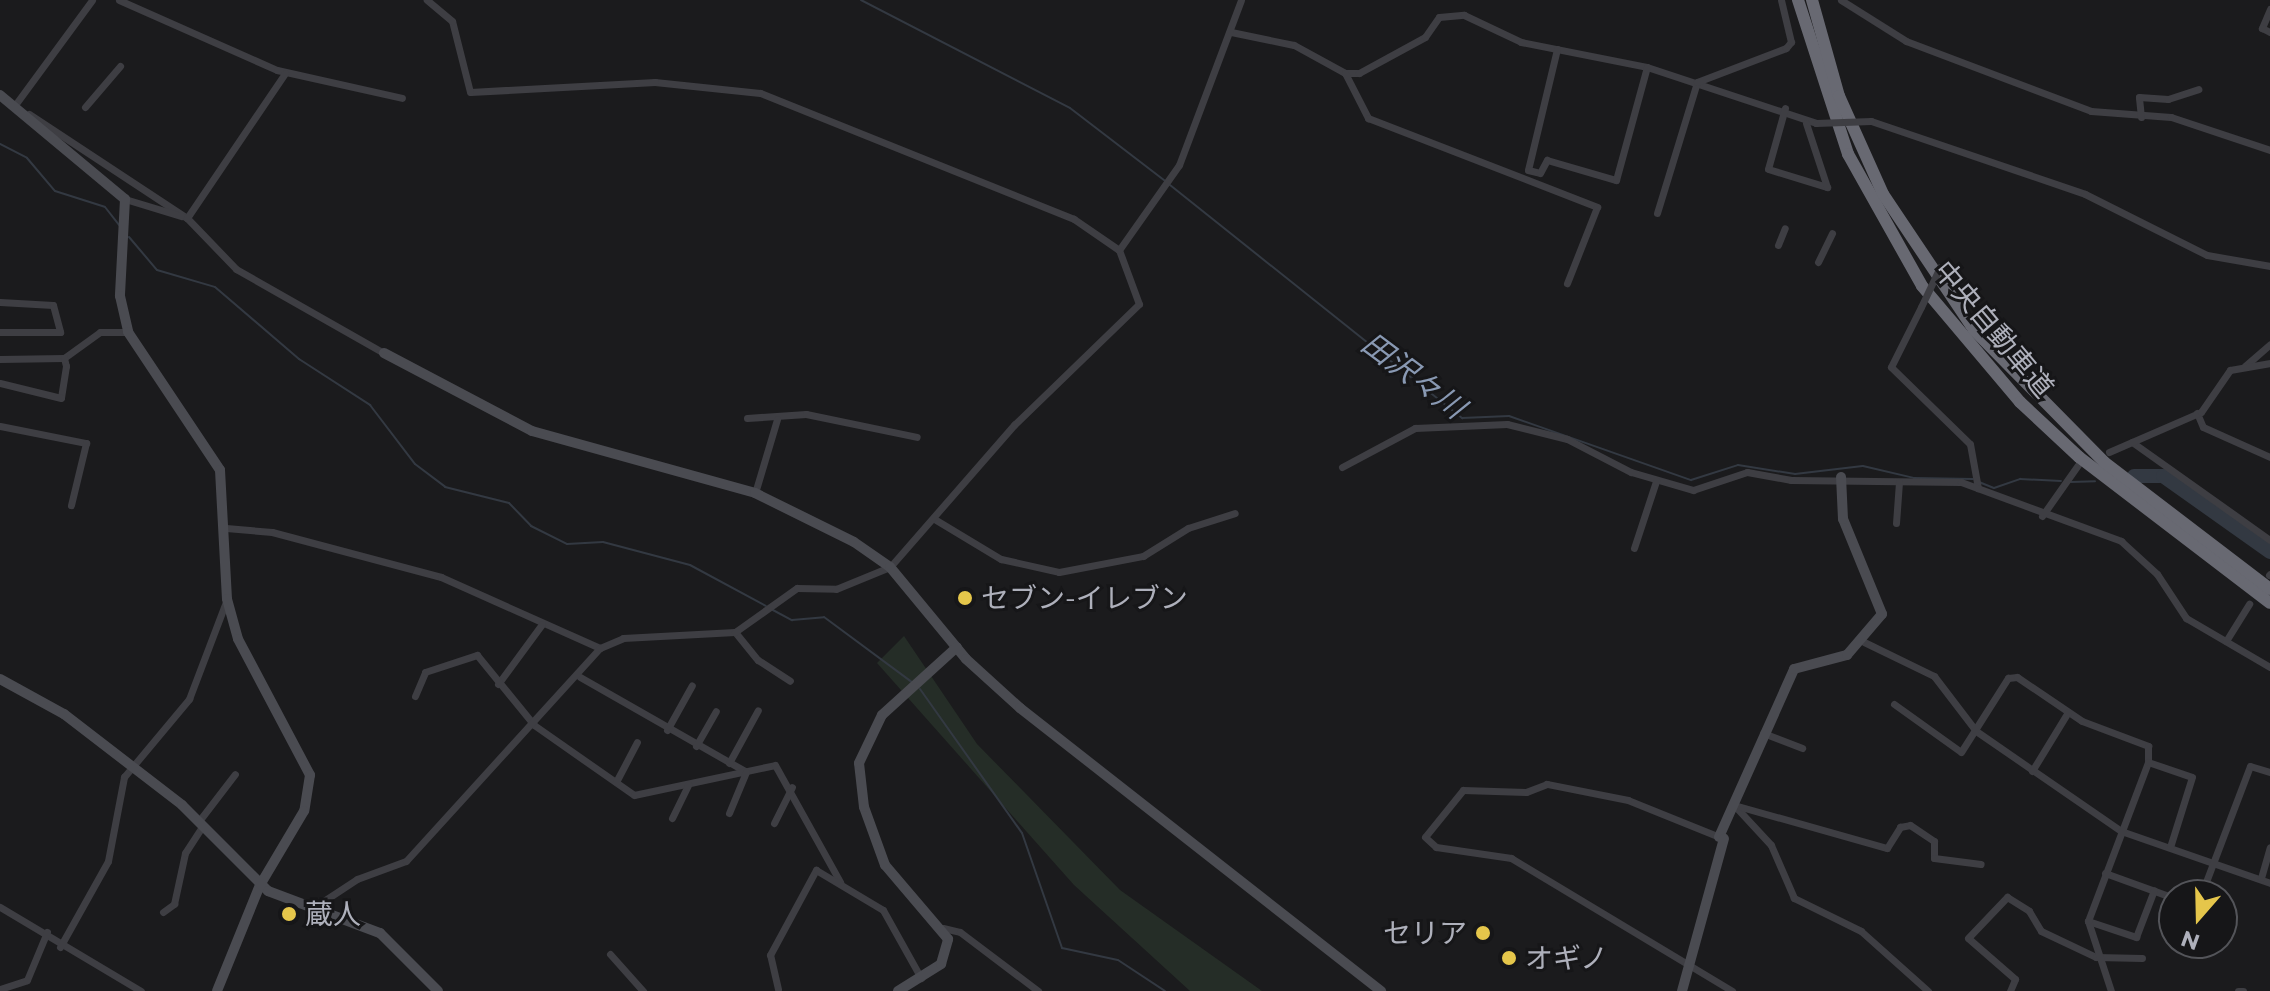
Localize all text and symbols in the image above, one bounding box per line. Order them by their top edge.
street label: 中央自動車道 [1927,254,2061,404]
water label: 田沢々川 [1354,326,1472,426]
place label: セブン-イレブン [981,581,1188,615]
marker: セブン-イレブン [956,589,974,607]
north arrow [2158,879,2238,959]
place label: 蔵人 [305,897,361,931]
marker: 蔵人 [280,905,298,923]
place label: セリア [1383,916,1467,950]
marker: セリア [1474,924,1492,942]
text: N [2177,924,2203,956]
place label: オギノ [1525,941,1609,975]
marker: オギノ [1500,949,1518,967]

